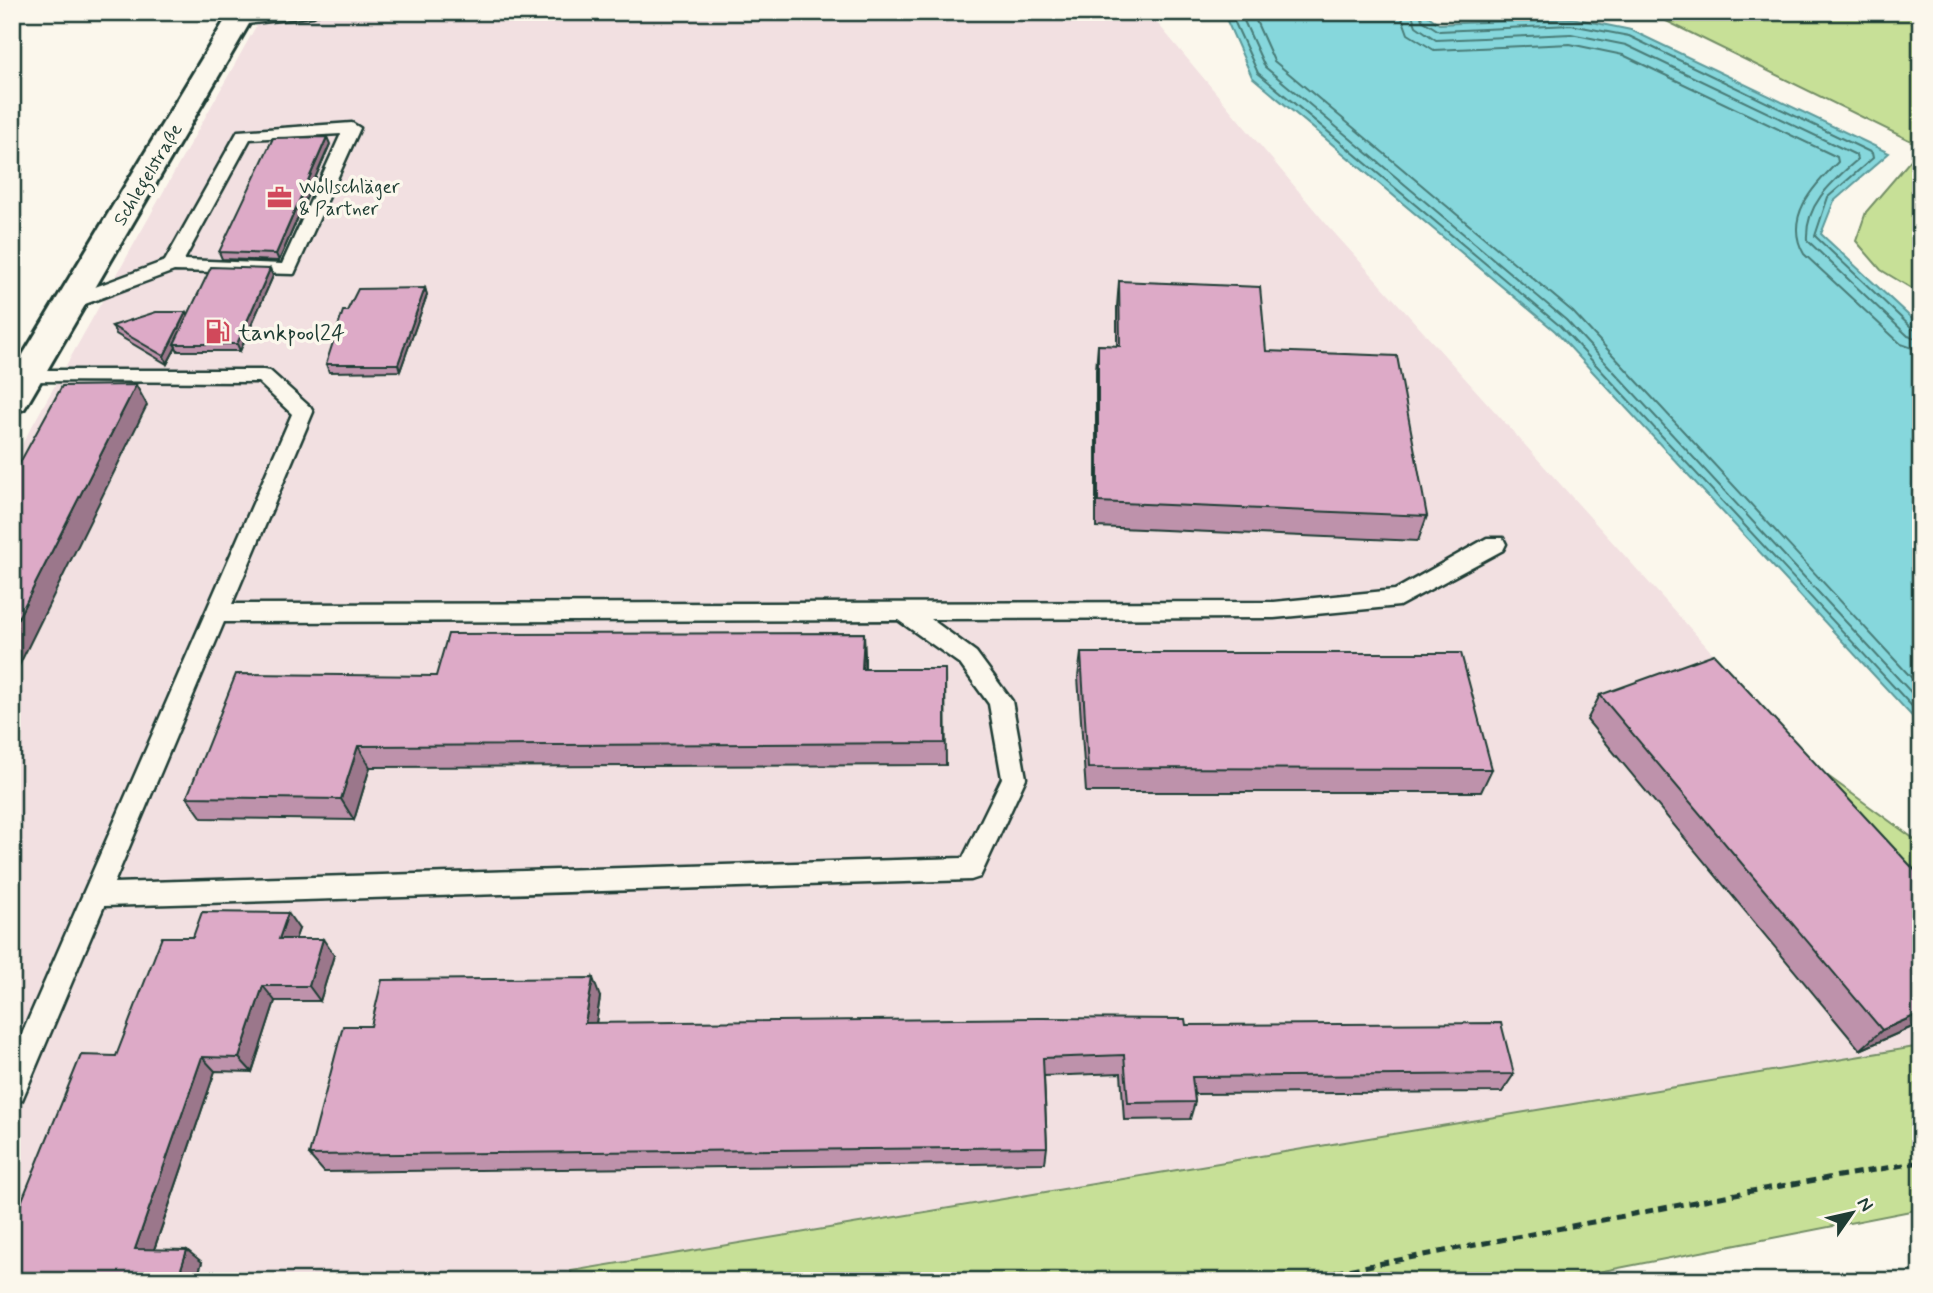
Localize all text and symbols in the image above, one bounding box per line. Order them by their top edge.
street label: Schlegelstraße [108,119,191,232]
place label: Wollschläger & Partner [299,175,400,222]
office icon: Wollschläger & Partner [265,183,293,211]
fuel station icon: tankpool24 [204,318,232,346]
place label: tankpool24 [237,319,345,349]
north arrow [1818,1178,1888,1248]
text: N [1851,1192,1879,1217]

